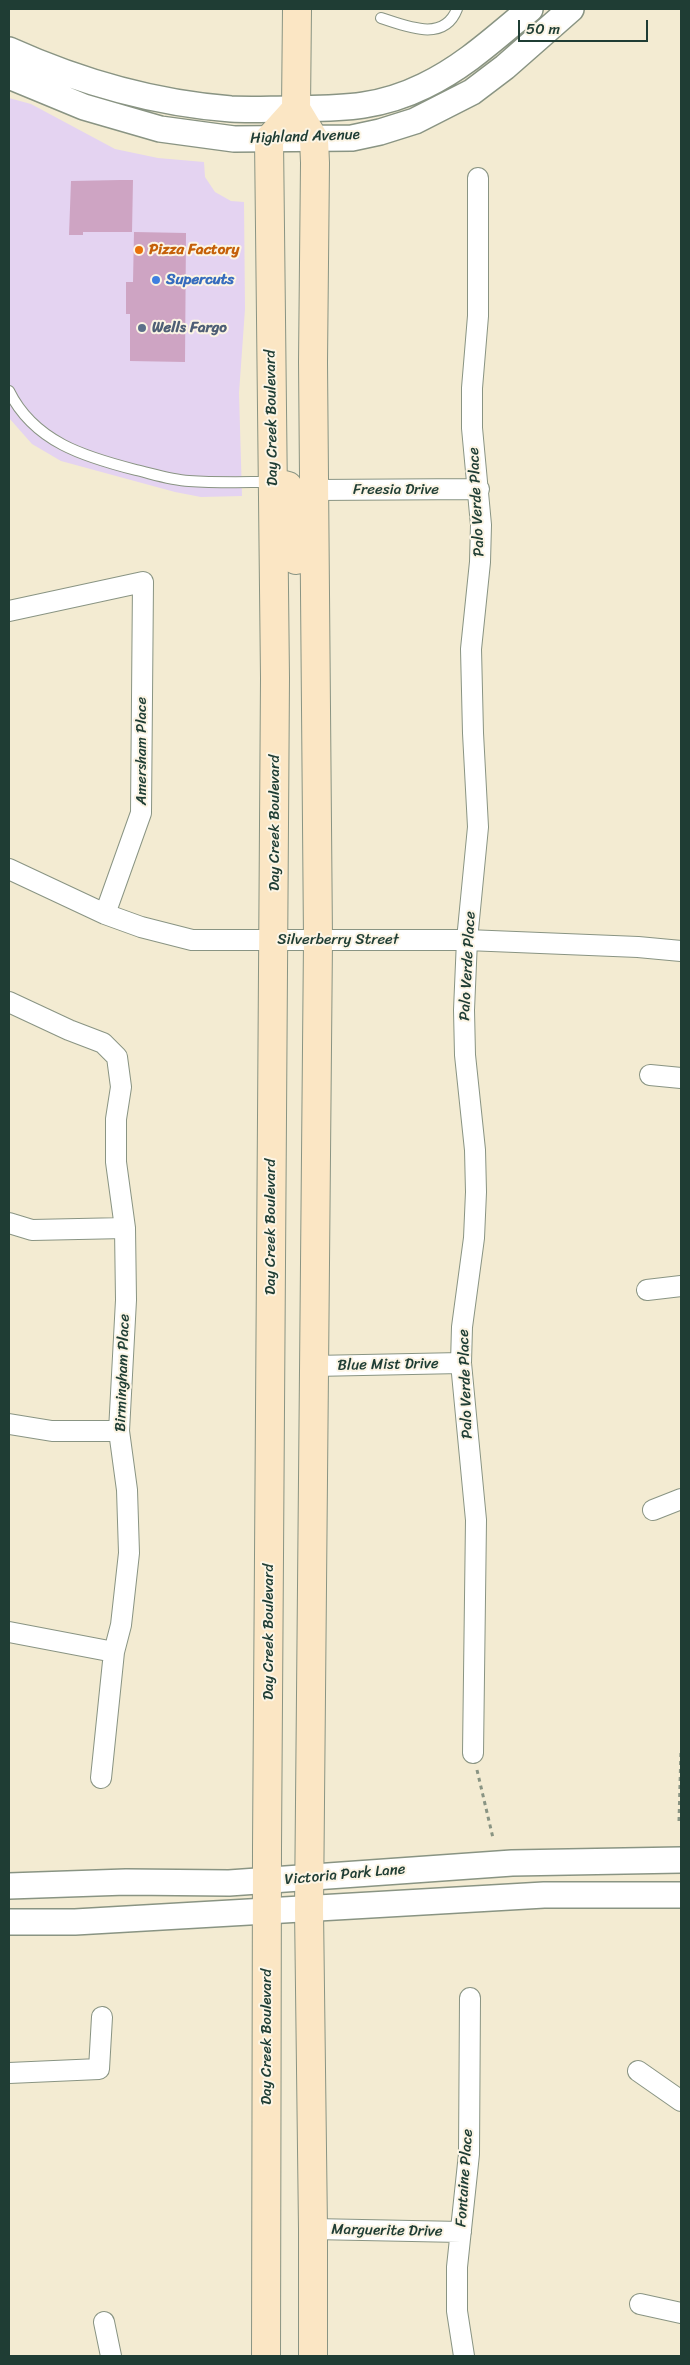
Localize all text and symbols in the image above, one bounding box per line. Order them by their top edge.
scale bar [520,10,650,42]
text: 50 m [526,16,560,42]
street label: Highland Avenue [250,126,360,148]
place label: Pizza Factory [149,241,239,259]
marker: Pizza Factory [133,244,145,256]
place label: Supercuts [166,271,234,289]
marker: Supercuts [150,274,162,286]
place label: Wells Fargo [152,319,227,337]
marker: Wells Fargo [136,322,148,334]
street label: Day Creek Boulevard [262,350,282,486]
street label: Palo Verde Place [465,447,489,557]
street label: Freesia Drive [353,481,439,499]
street label: Amersham Place [133,697,151,805]
street label: Day Creek Boulevard [266,755,284,891]
street label: Palo Verde Place [456,911,480,1021]
street label: Silverberry Street [277,931,399,949]
street label: Day Creek Boulevard [262,1159,280,1295]
street label: Birmingham Place [112,1314,134,1432]
street label: Palo Verde Place [455,1329,477,1439]
street label: Blue Mist Drive [337,1355,439,1375]
street label: Day Creek Boulevard [260,1564,278,1700]
street label: Victoria Park Lane [284,1861,406,1889]
street label: Day Creek Boulevard [258,1969,276,2105]
street label: Fontaine Place [453,2129,477,2227]
street label: Marguerite Drive [331,2221,443,2241]

